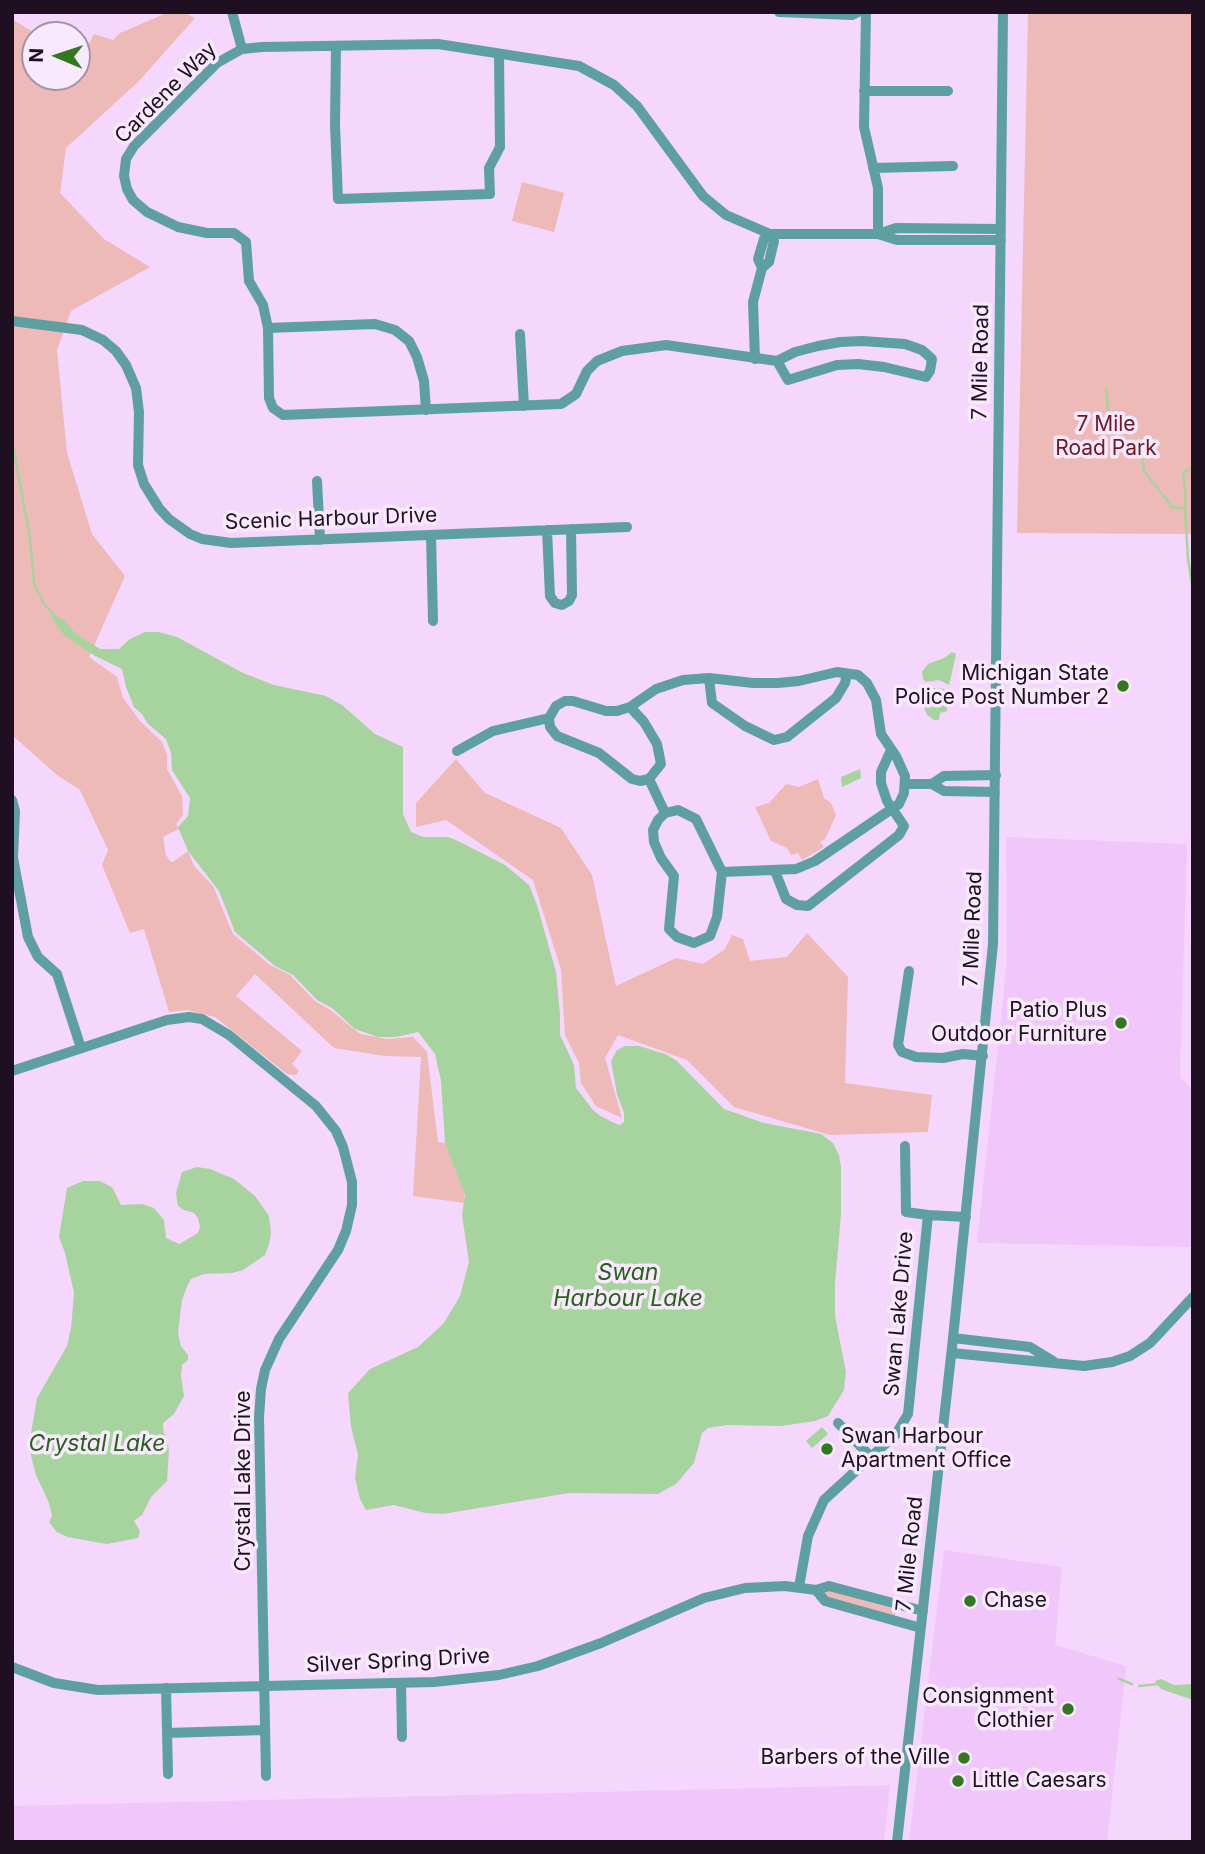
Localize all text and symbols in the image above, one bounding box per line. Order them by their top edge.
north arrow [21,21,91,91]
street label: Cardene Way [110,37,222,149]
text: N [25,48,48,63]
street label: 7 Mile Road [967,304,995,420]
park label: 7 Mile Road Park [1055,412,1157,462]
street label: Scenic Harbour Drive [224,503,438,535]
place label: Michigan State Police Post Number 2 [895,661,1109,711]
marker: Michigan State Police Post Number 2 [1115,678,1131,694]
street label: 7 Mile Road [958,871,988,987]
place label: Patio Plus Outdoor Furniture [931,998,1107,1048]
marker: Patio Plus Outdoor Furniture [1113,1015,1129,1031]
street label: Swan Lake Drive [879,1230,919,1398]
water label: Swan Harbour Lake [553,1259,703,1313]
street label: Crystal Lake Drive [231,1390,257,1572]
place label: Swan Harbour Apartment Office [841,1424,1011,1474]
water label: Crystal Lake [29,1430,165,1458]
marker: Swan Harbour Apartment Office [819,1441,835,1457]
street label: 7 Mile Road [891,1495,929,1613]
place label: Chase [984,1588,1047,1614]
marker: Chase [962,1593,978,1609]
street label: Silver Spring Drive [305,1644,491,1678]
place label: Consignment Clothier [922,1684,1054,1734]
marker: Consignment Clothier [1060,1701,1076,1717]
place label: Barbers of the Ville [761,1745,950,1771]
marker: Barbers of the Ville [956,1750,972,1766]
place label: Little Caesars [972,1768,1107,1794]
marker: Little Caesars [950,1773,966,1789]

